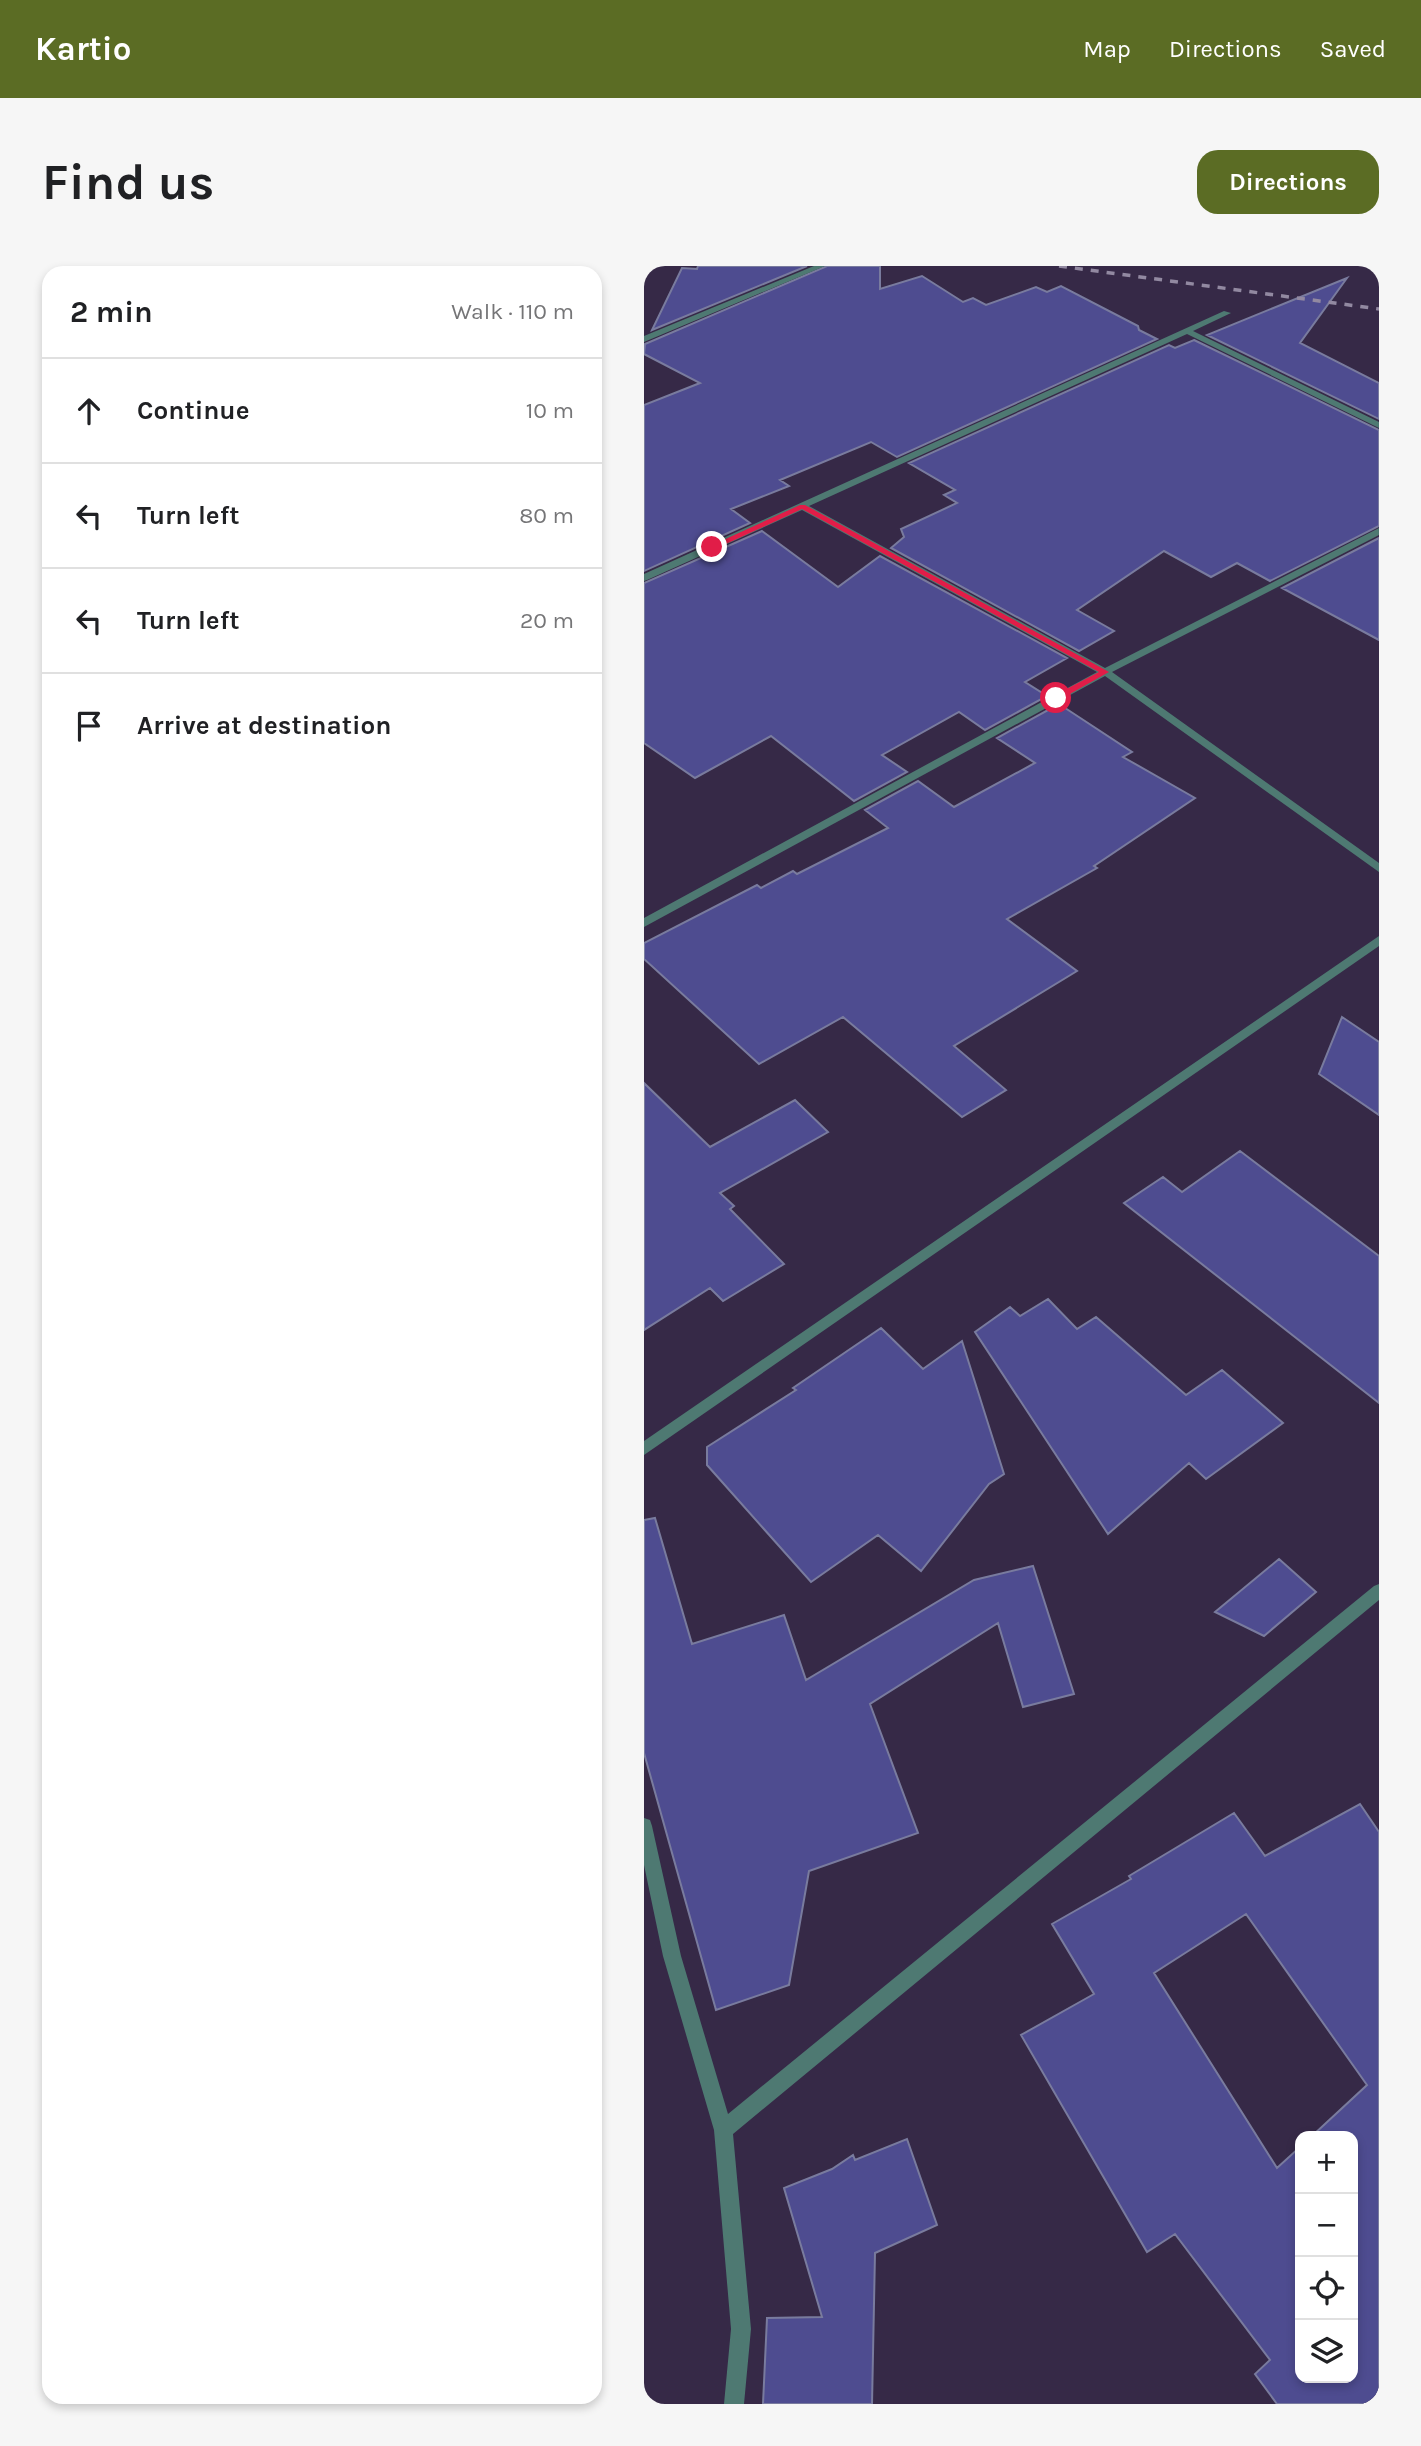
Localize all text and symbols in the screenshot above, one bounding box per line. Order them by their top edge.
text: Kartio [35,30,131,68]
text: Map [1083,35,1131,63]
text: Directions [1169,35,1282,63]
text: Saved [1320,35,1386,63]
button: Directions [1197,150,1379,214]
text: Find us [42,154,214,211]
text: 2 min [70,294,153,330]
text: Walk · 110 m [451,298,574,325]
icon: ahead [70,392,108,430]
text: Continue [137,395,249,426]
text: 10 m [526,397,574,424]
icon: left [70,497,108,535]
text: Turn left [137,500,239,531]
text: 80 m [519,502,574,529]
route end [696,531,727,562]
icon: left [70,602,108,640]
text: Turn left [137,605,239,636]
text: 20 m [520,607,574,634]
route start [1040,682,1071,713]
icon: arrive [70,707,108,745]
text: Arrive at destination [137,710,391,741]
map controls [1295,2131,1358,2383]
button: + [1295,2131,1358,2194]
button: − [1295,2194,1358,2257]
button: locate [1295,2257,1358,2320]
button: layers [1295,2320,1358,2383]

